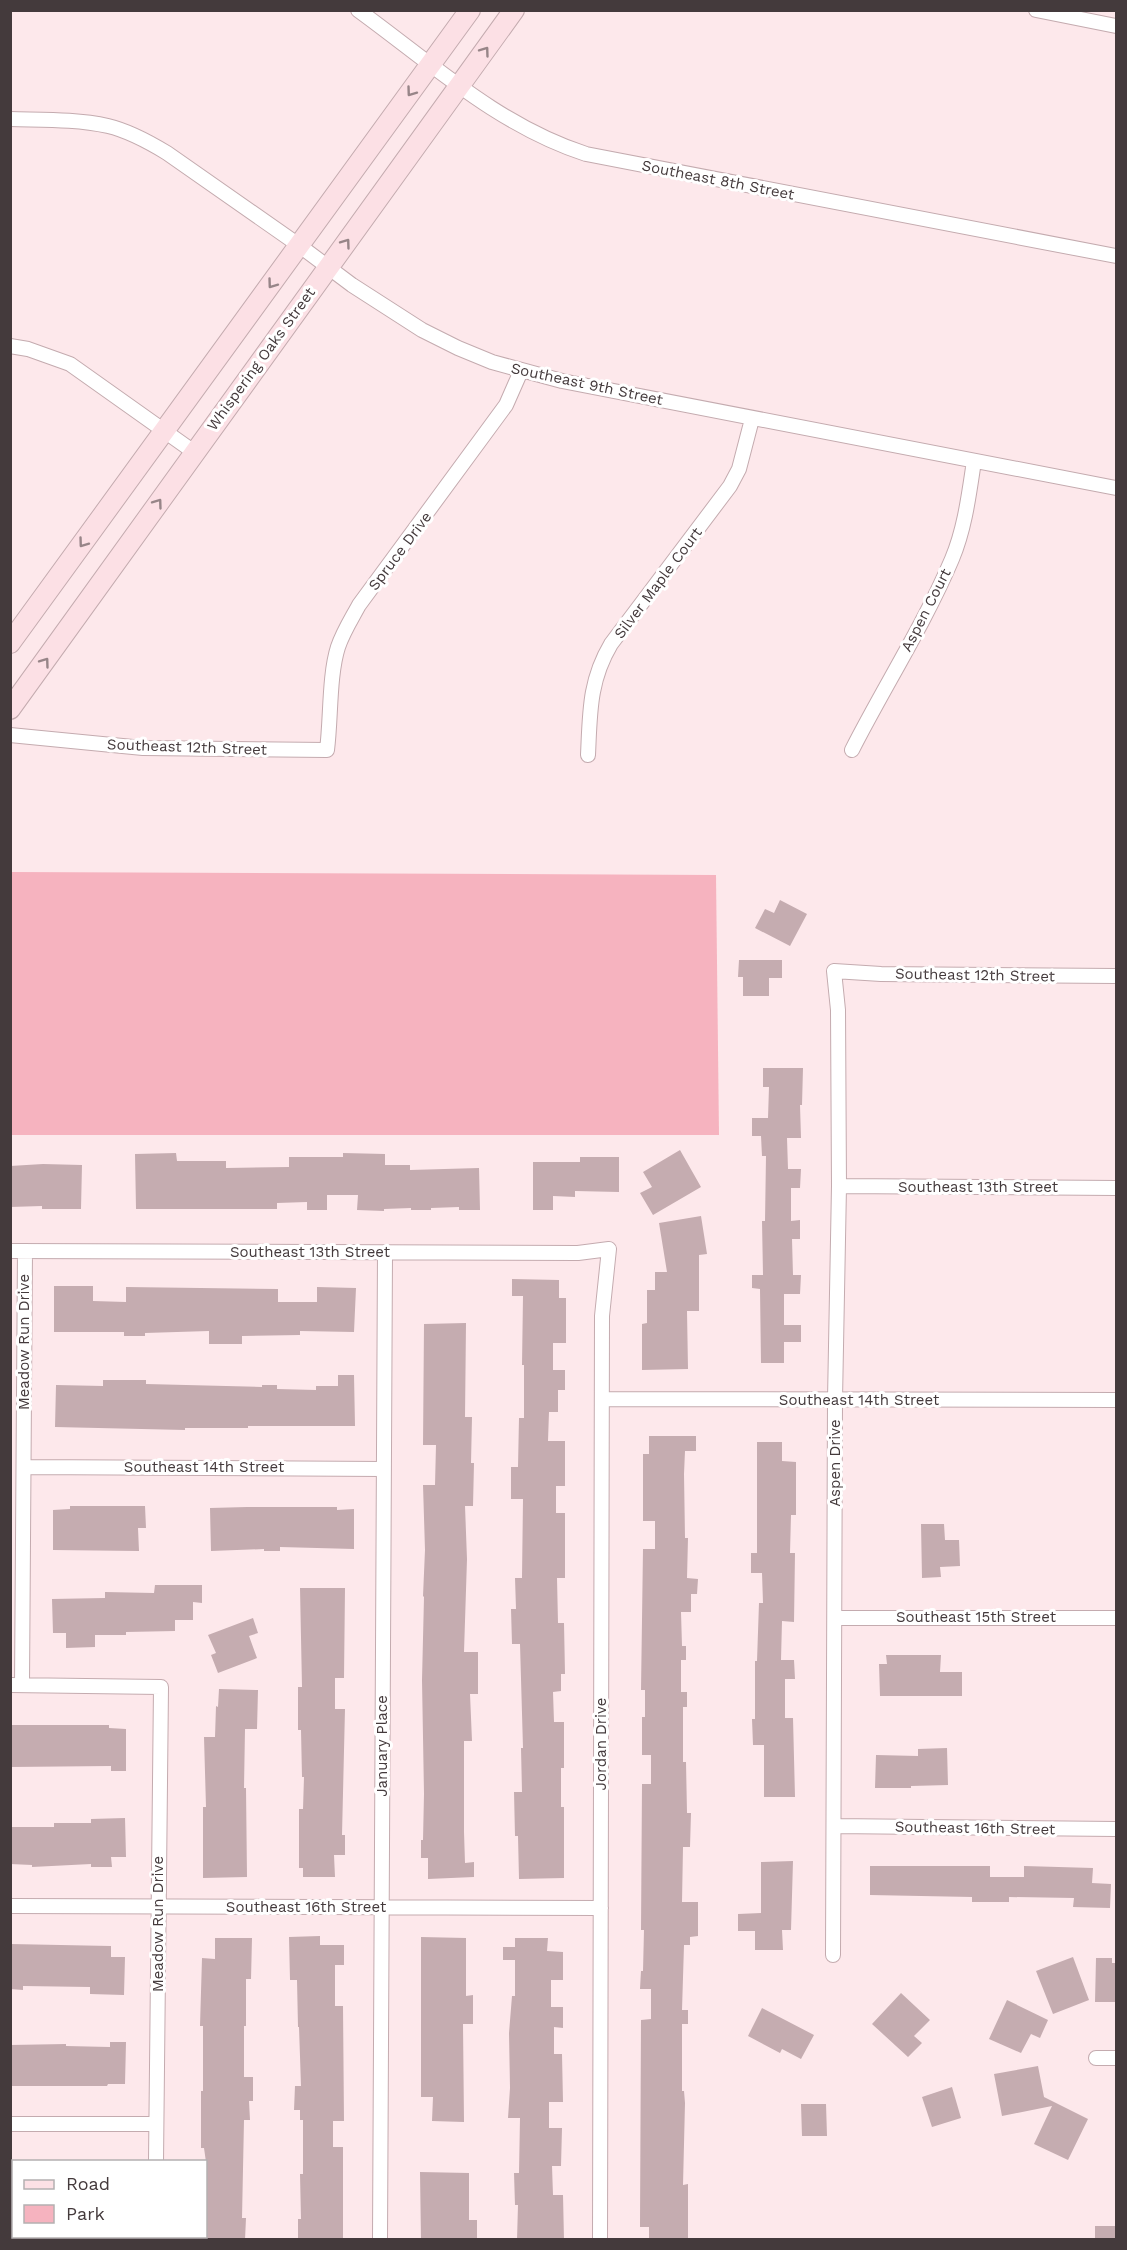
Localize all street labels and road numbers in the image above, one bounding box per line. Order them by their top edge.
street label: Southeast 8th Street [640,156,796,204]
street label: Whispering Oaks Street [203,283,319,434]
street label: Southeast 9th Street [509,359,665,409]
street label: Spruce Drive [365,508,435,594]
street label: Silver Maple Court [610,523,706,642]
street label: Aspen Court [897,565,955,654]
street label: Southeast 12th Street [107,735,268,759]
street label: Southeast 12th Street [895,965,1056,985]
street label: Southeast 13th Street [898,1178,1059,1196]
street label: Southeast 13th Street [230,1243,391,1261]
street label: Meadow Run Drive [15,1274,33,1410]
street label: Southeast 14th Street [779,1391,940,1409]
street label: Aspen Drive [826,1419,844,1507]
street label: Southeast 14th Street [124,1458,285,1476]
street label: Southeast 15th Street [896,1608,1057,1626]
street label: January Place [373,1695,391,1797]
street label: Jordan Drive [592,1698,610,1790]
street label: Southeast 16th Street [895,1818,1056,1838]
street label: Meadow Run Drive [149,1856,167,1992]
street label: Southeast 16th Street [226,1898,387,1916]

